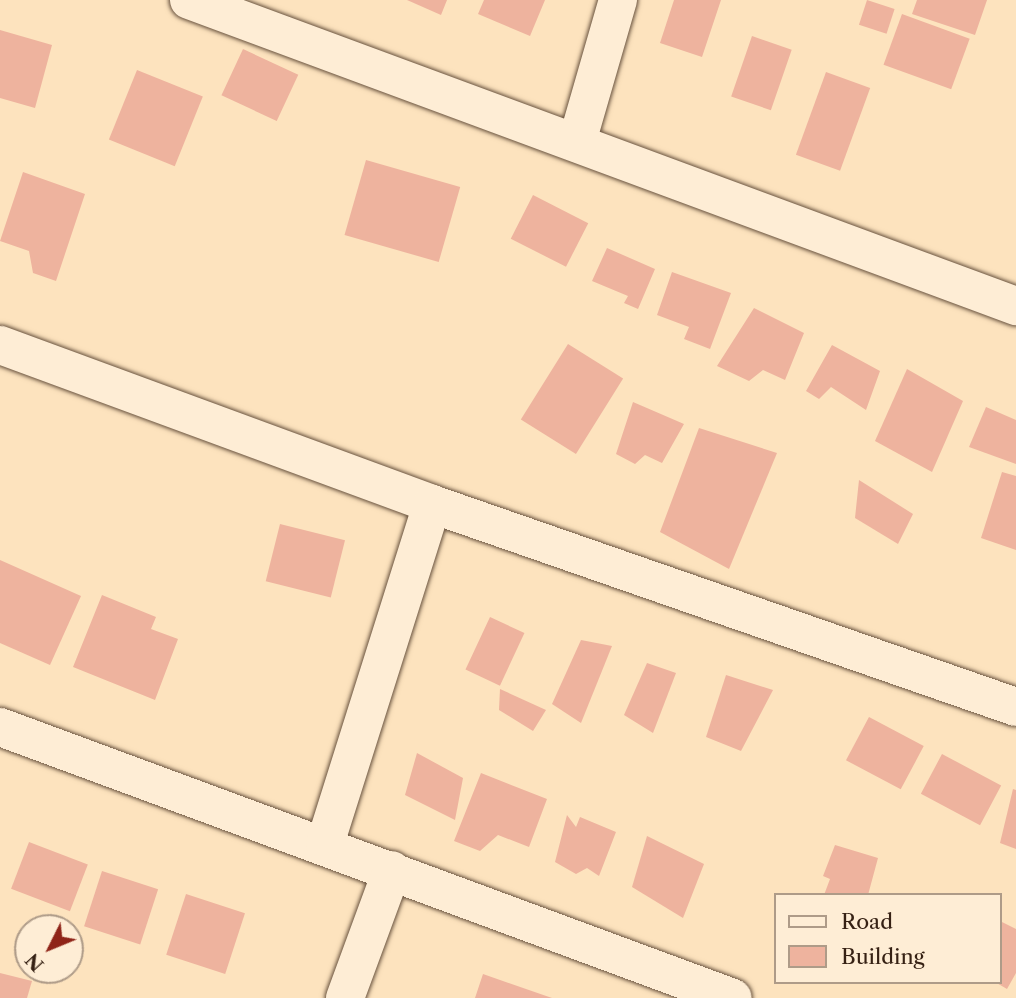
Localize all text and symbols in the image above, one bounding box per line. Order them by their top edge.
legend [774,893,1002,984]
text: Road [841,909,893,934]
north arrow [14,914,84,984]
text: Building [841,944,925,969]
text: N [21,948,49,976]

